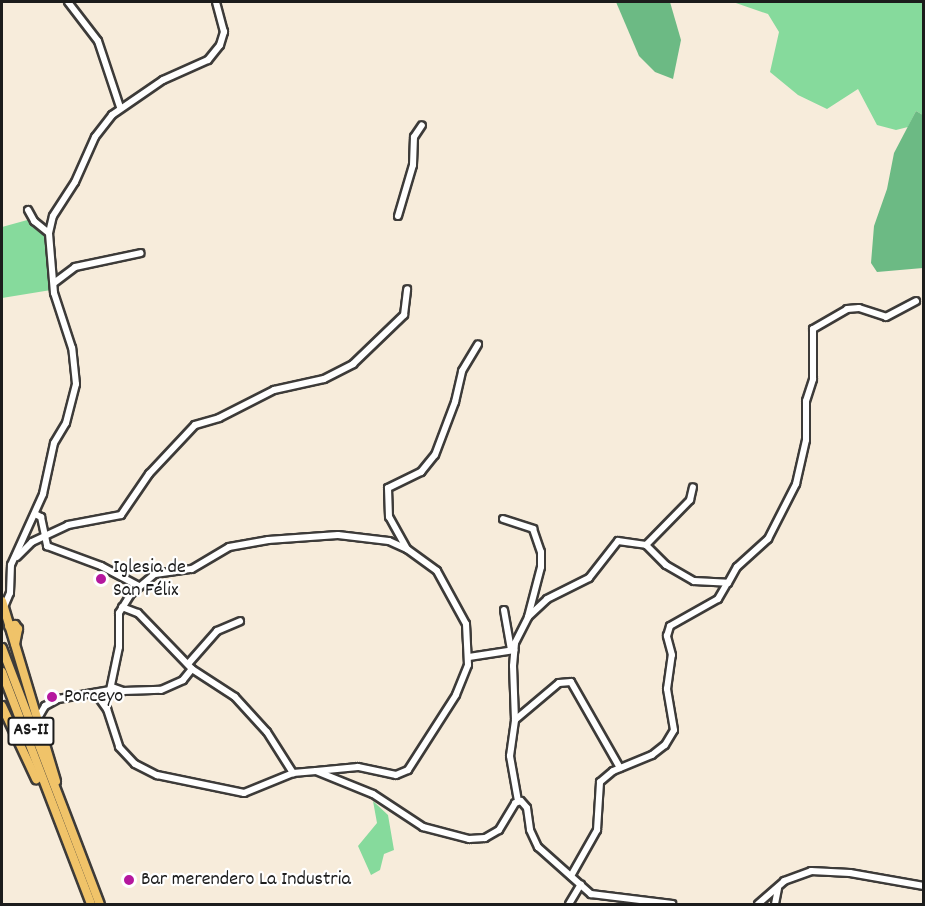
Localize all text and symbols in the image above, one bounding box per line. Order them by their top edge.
place label: Iglesia de San Félix [113,556,186,603]
marker: Iglesia de San Félix [94,572,108,586]
place label: Porceyo [64,685,123,709]
marker: Porceyo [45,690,59,704]
road number: AS-II [7,716,55,746]
place label: Bar merendero La Industria [141,868,351,892]
marker: Bar merendero La Industria [122,873,136,887]

